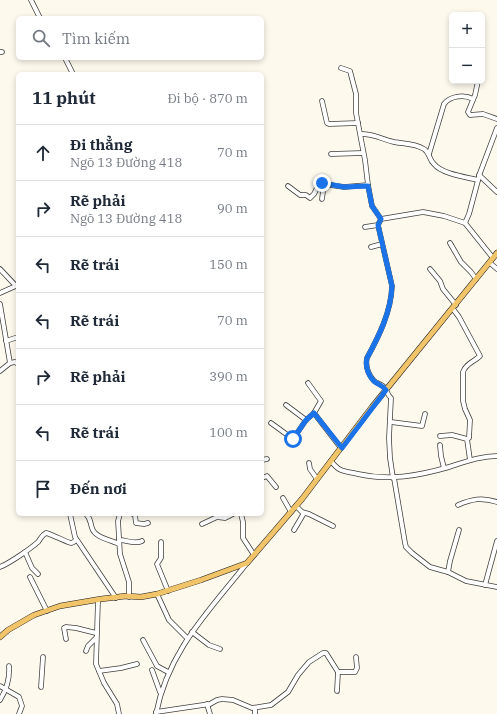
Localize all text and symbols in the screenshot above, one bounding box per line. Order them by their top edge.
map controls [449,12,485,84]
button: + [449,12,485,48]
search box [16,16,264,60]
icon: search [30,27,52,49]
text: Tìm kiếm [62,29,130,48]
button: − [449,48,485,84]
text: 11 phút [32,87,96,109]
text: Đi bộ · 870 m [167,90,248,107]
text: Đi thẳng [70,135,132,154]
icon: ahead [32,142,54,164]
text: 70 m [217,144,248,161]
text: Ngõ 13 Đường 418 [70,154,182,171]
route end [313,174,331,192]
text: Rẽ phải [70,191,125,210]
icon: right [32,198,54,220]
text: 90 m [217,200,248,217]
text: Ngõ 13 Đường 418 [70,210,182,227]
icon: left [32,254,54,276]
text: Rẽ trái [70,255,119,274]
text: 150 m [209,256,248,273]
icon: left [32,310,54,332]
text: Rẽ trái [70,311,119,330]
text: 70 m [217,312,248,329]
icon: right [32,366,54,388]
text: Rẽ phải [70,367,125,386]
text: 390 m [209,368,248,385]
icon: left [32,422,54,444]
text: Rẽ trái [70,423,119,442]
text: 100 m [209,424,248,441]
route start [284,430,302,448]
icon: arrive [32,478,54,500]
text: Đến nơi [70,479,127,498]

